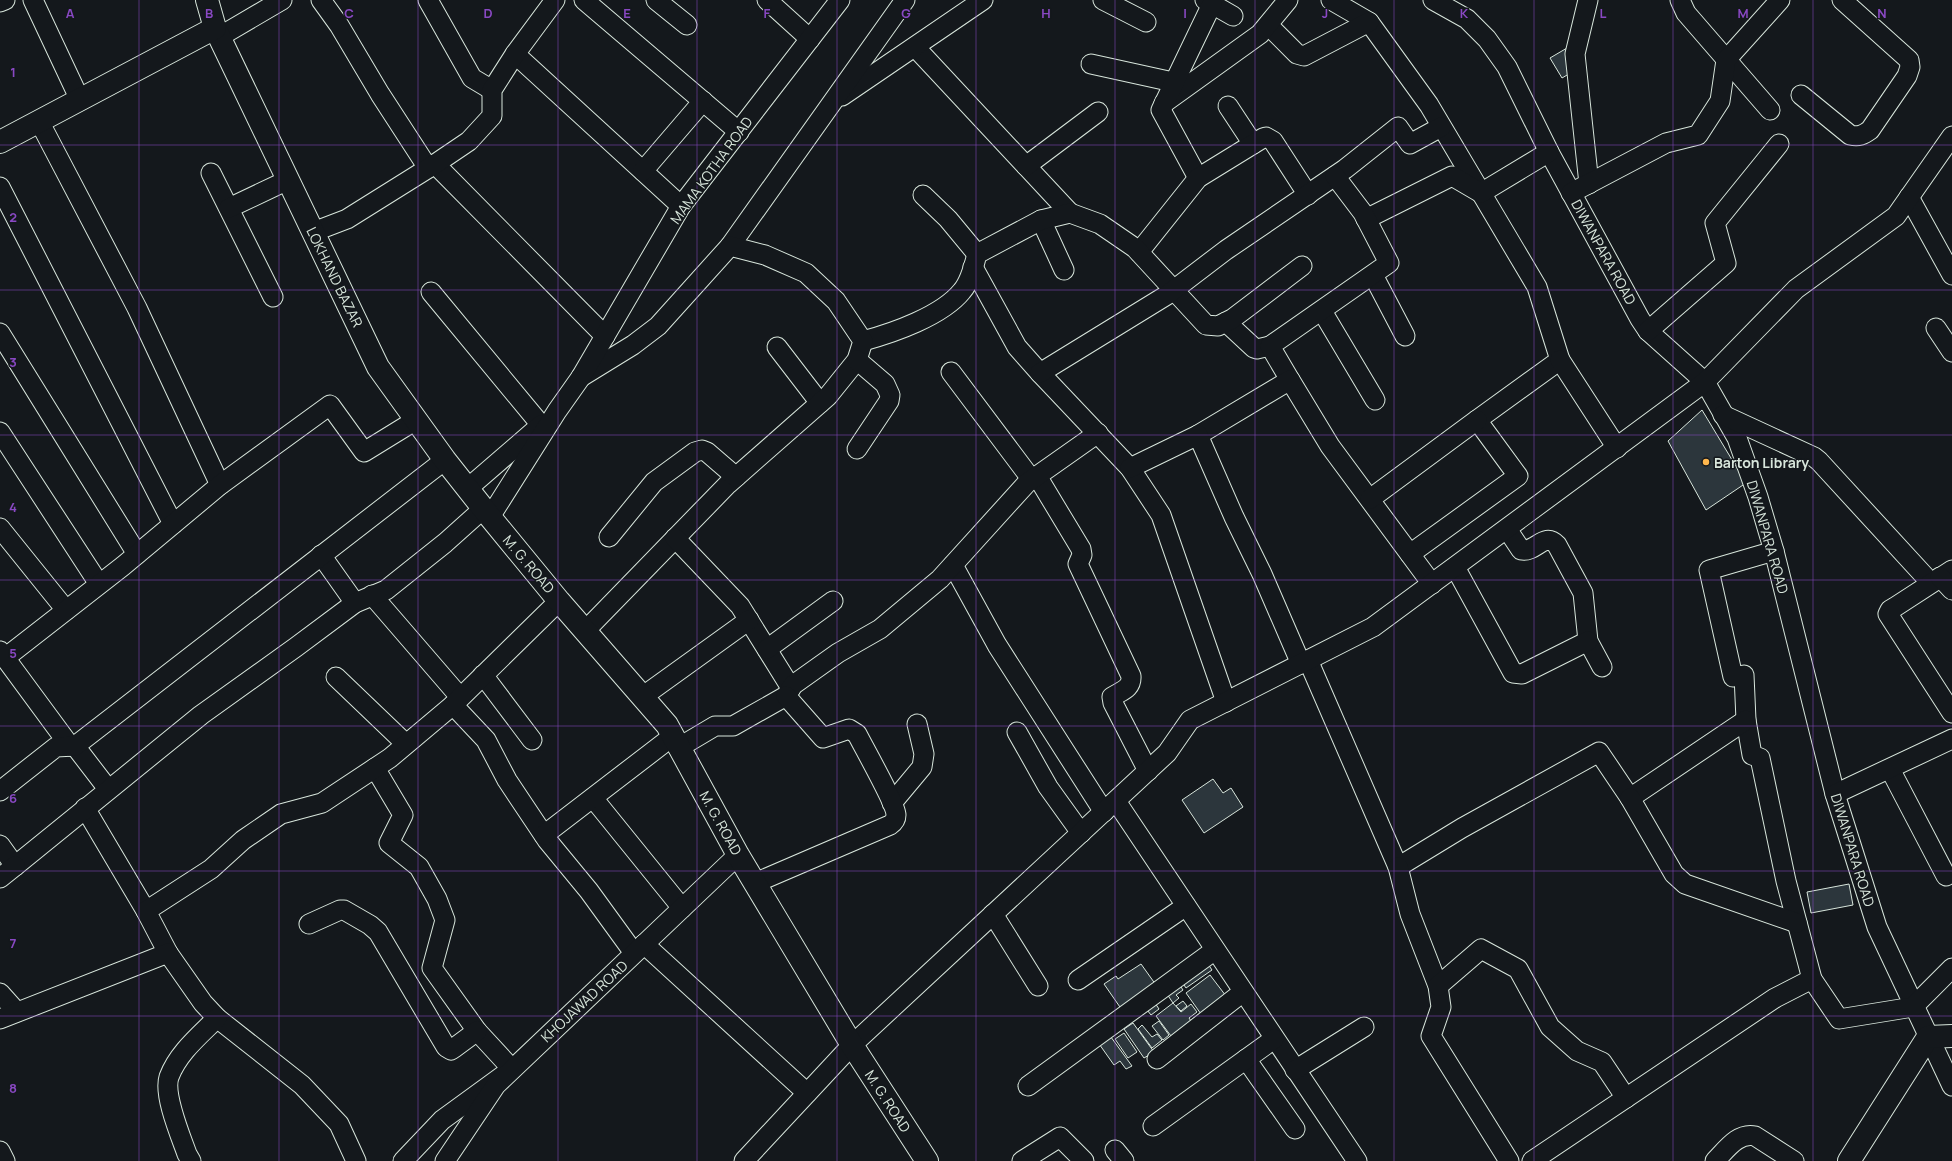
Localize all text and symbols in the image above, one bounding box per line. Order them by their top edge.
text: A [66,4,75,22]
text: B [205,4,213,22]
text: C [344,4,354,22]
text: D [483,4,493,22]
text: E [623,4,631,22]
text: F [764,4,771,22]
text: G [901,4,911,22]
text: H [1041,4,1051,22]
text: I [1183,4,1187,22]
text: J [1322,4,1328,22]
text: K [1460,4,1469,22]
text: L [1600,4,1607,22]
text: M [1737,4,1749,22]
text: N [1877,4,1887,22]
text: 1 [10,63,16,81]
street label: MAMA KOTHA ROAD [666,113,756,227]
street label: DIWANPARA ROAD [1567,196,1641,308]
text: 2 [9,208,17,226]
street label: LOKHAND BAZAR [303,224,368,330]
text: 3 [9,353,17,371]
place label: Barton Library [1714,453,1809,472]
marker: Barton Library [1701,457,1711,467]
street label: DIWANPARA ROAD [1743,478,1793,596]
text: 4 [9,498,17,516]
street label: M. G. ROAD [499,531,559,597]
text: 5 [9,644,17,662]
street label: M. G. ROAD [696,788,746,858]
text: 6 [9,789,17,807]
street label: DIWANPARA ROAD [1827,791,1879,909]
text: 7 [10,934,17,952]
street label: KHOJAWAD ROAD [536,956,632,1046]
street label: M. G. ROAD [861,1066,915,1136]
text: 8 [9,1079,17,1097]

